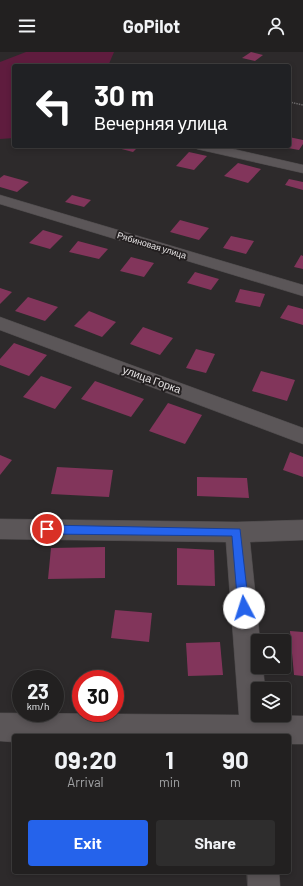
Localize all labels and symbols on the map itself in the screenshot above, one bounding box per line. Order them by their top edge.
street label: Рябиновая улица [116,229,188,261]
street label: улица Горка [121,362,184,396]
pin [30,512,64,546]
position arrow [223,587,265,629]
speed limit sign: 30 [72,670,124,722]

